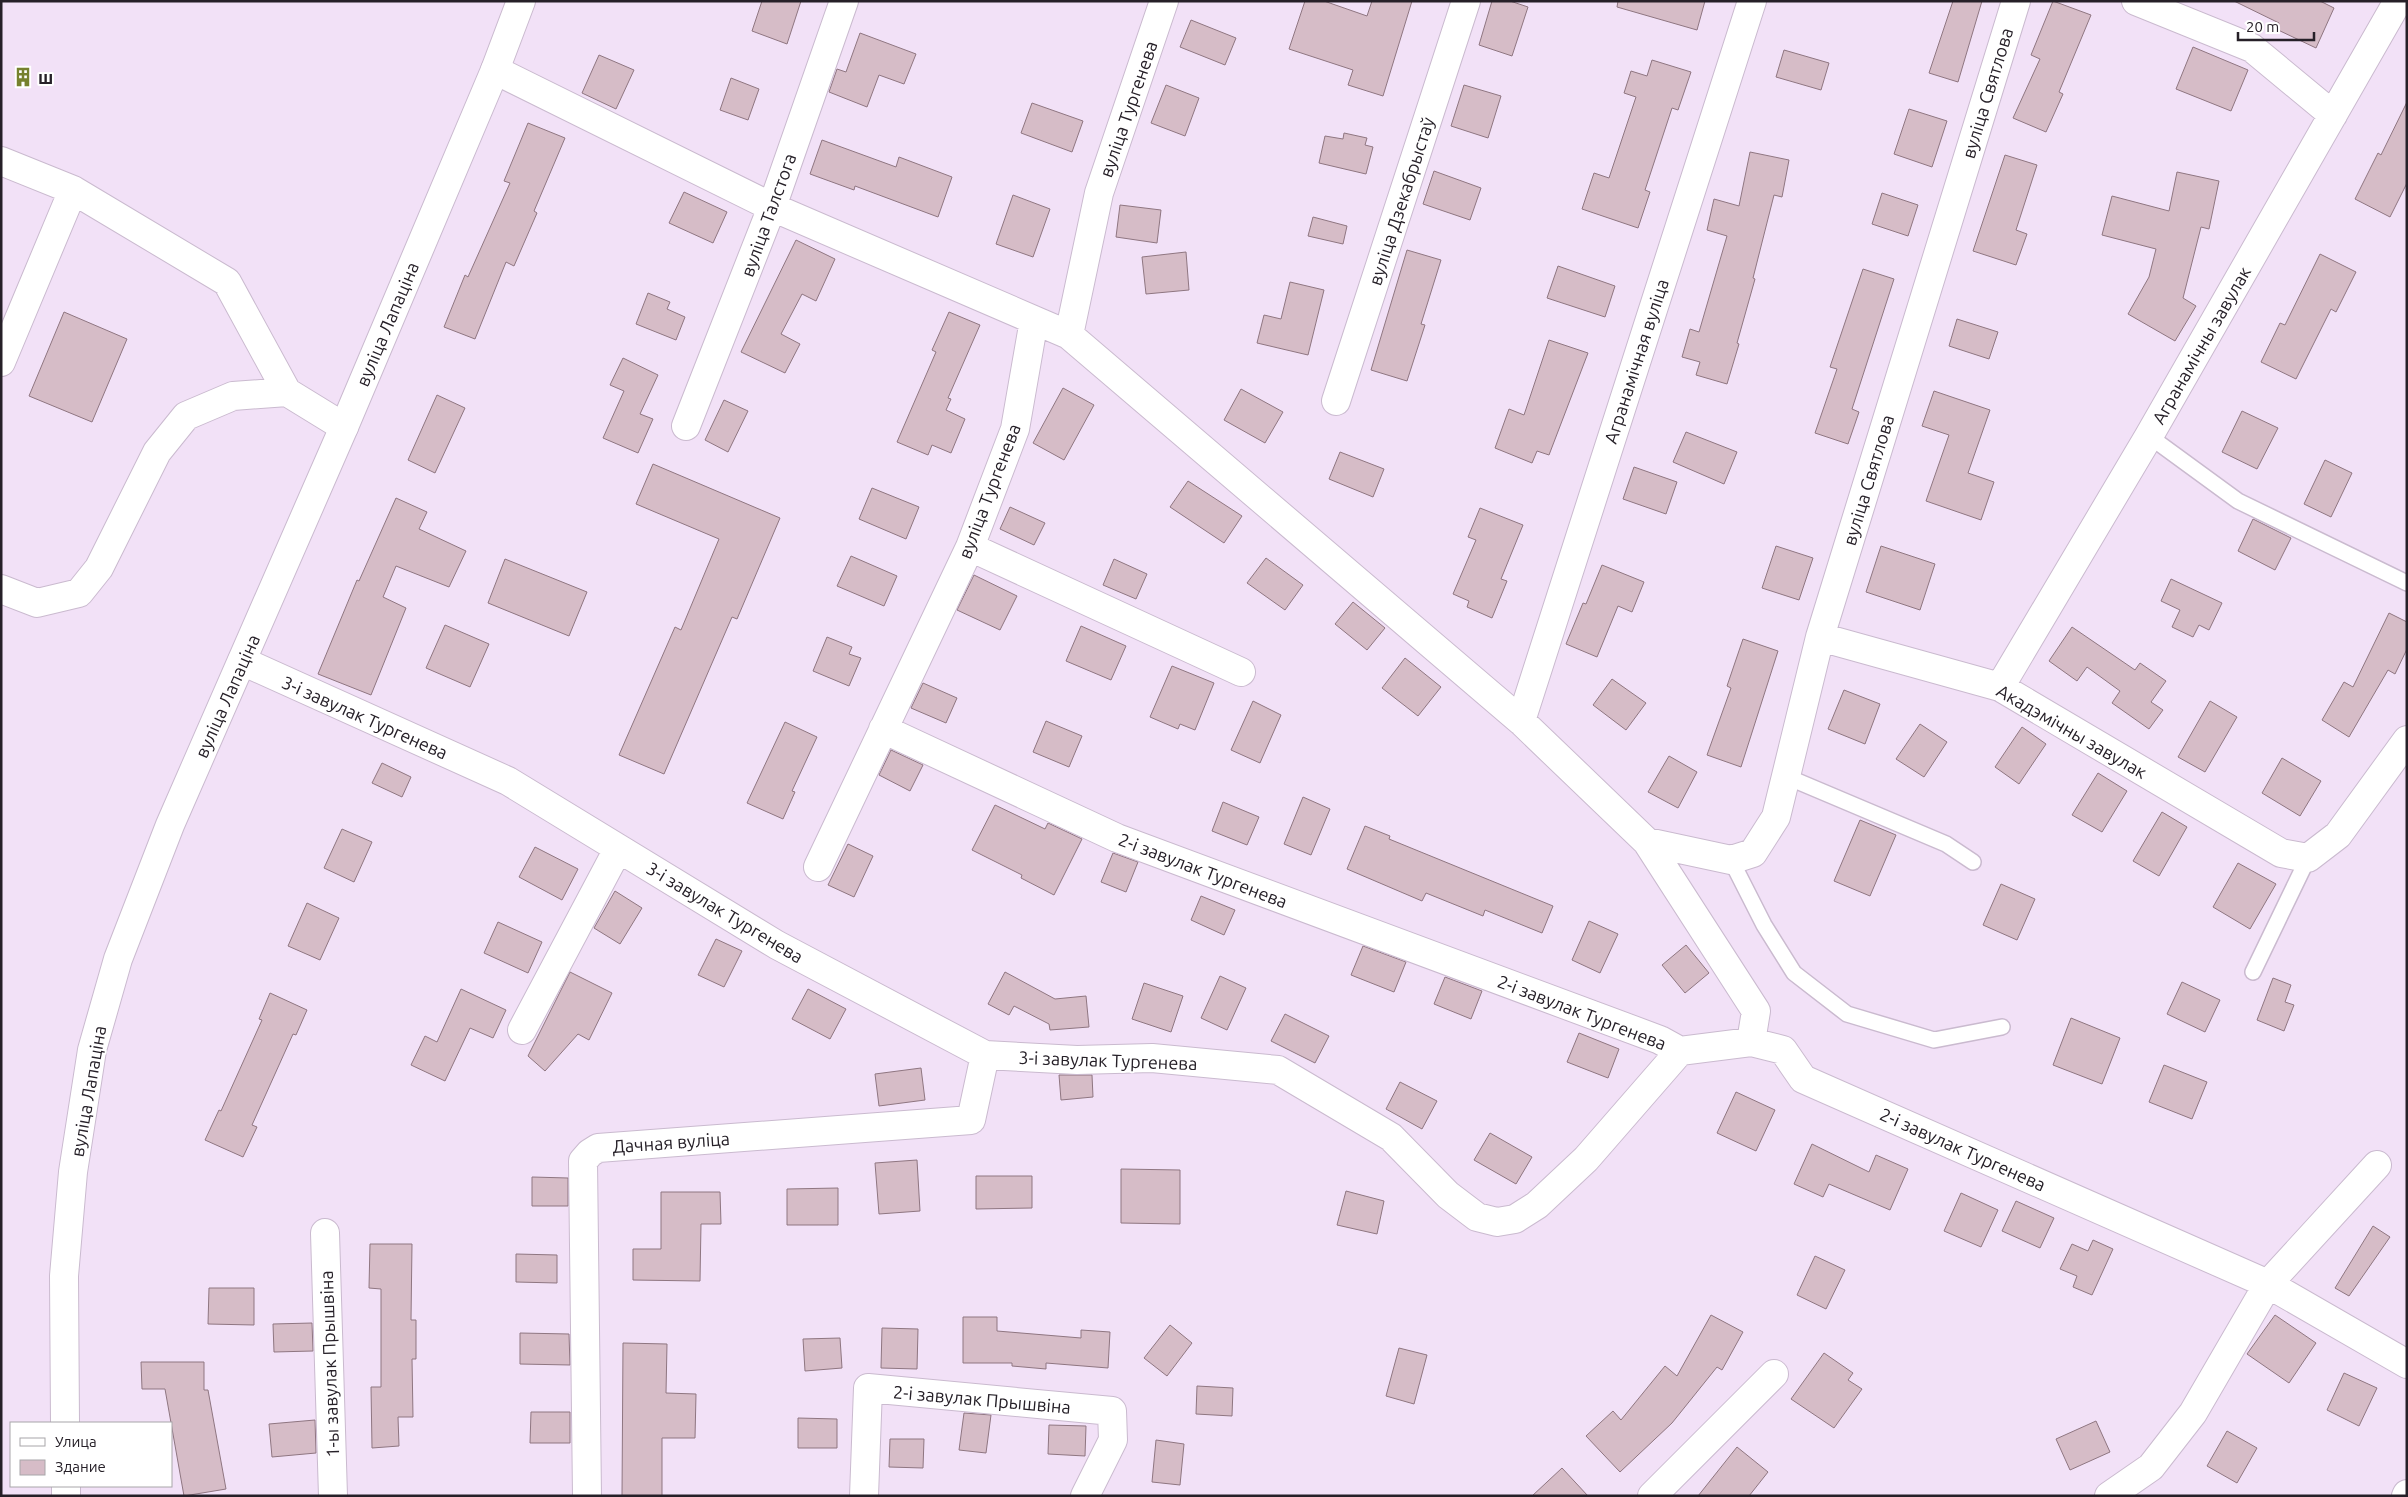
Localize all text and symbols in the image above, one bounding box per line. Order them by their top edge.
scale bar [2238,10,2314,42]
text: 20 m [2246,18,2279,35]
street label: вуліца Святлова [1958,25,2016,161]
street label: вуліца Тургенева [1095,38,1161,180]
building icon: ш [12,66,34,88]
place label: ш [38,67,53,87]
street label: вуліца Дзекабрыстаў [1364,114,1438,288]
street label: вуліца Талстога [736,151,800,279]
street label: вуліца Лапаціна [352,259,422,389]
street label: Агранамічны завулак [2148,263,2254,427]
street label: Агранамічная вуліца [1600,276,1672,446]
street label: вуліца Святлова [1839,412,1897,548]
street label: вуліца Тургенева [954,421,1024,561]
street label: вуліца Лапаціна [191,631,263,761]
street label: 3-і завулак Тургенева [279,671,451,763]
street label: Акадэмічны завулак [1994,680,2150,782]
street label: 2-і завулак Тургенева [1116,829,1290,911]
street label: 3-і завулак Тургенева [643,857,807,967]
street label: 2-і завулак Тургенева [1495,971,1669,1053]
street label: вуліца Лапаціна [67,1024,109,1158]
street label: 3-і завулак Тургенева [1018,1047,1198,1073]
street label: 2-і завулак Тургенева [1877,1103,2049,1195]
street label: Дачная вуліца [612,1128,730,1156]
street label: 1-ы завулак Прышвіна [316,1270,342,1458]
street label: 2-і завулак Прышвіна [892,1381,1072,1417]
legend [10,1422,172,1487]
text: Улица [55,1433,97,1450]
text: Здание [55,1458,106,1475]

